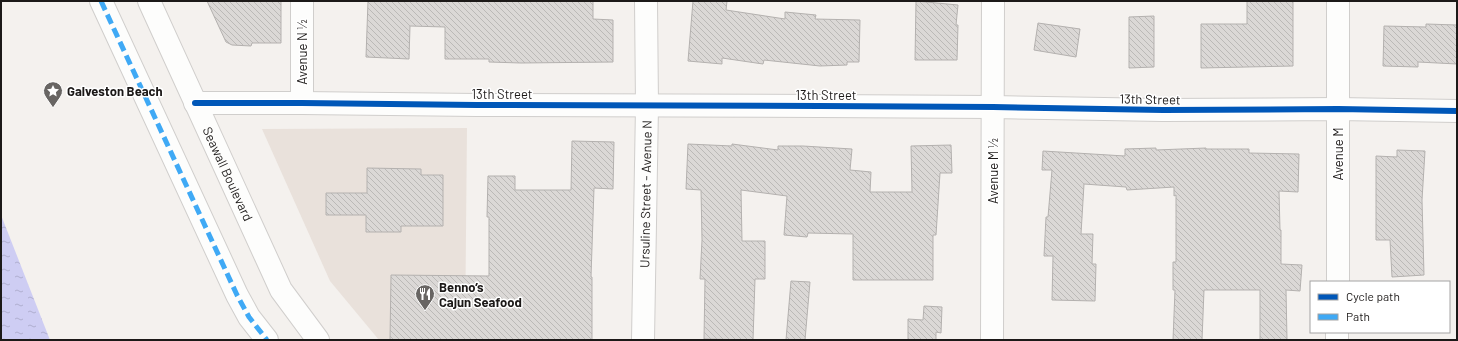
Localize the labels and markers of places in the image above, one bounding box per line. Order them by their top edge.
place icon: Galveston Beach [42,80,64,108]
place label: Galveston Beach [67,83,163,99]
place label: Benno’s Cajun Seafood [439,279,522,310]
restaurant icon: Benno’s Cajun Seafood [414,283,436,311]

